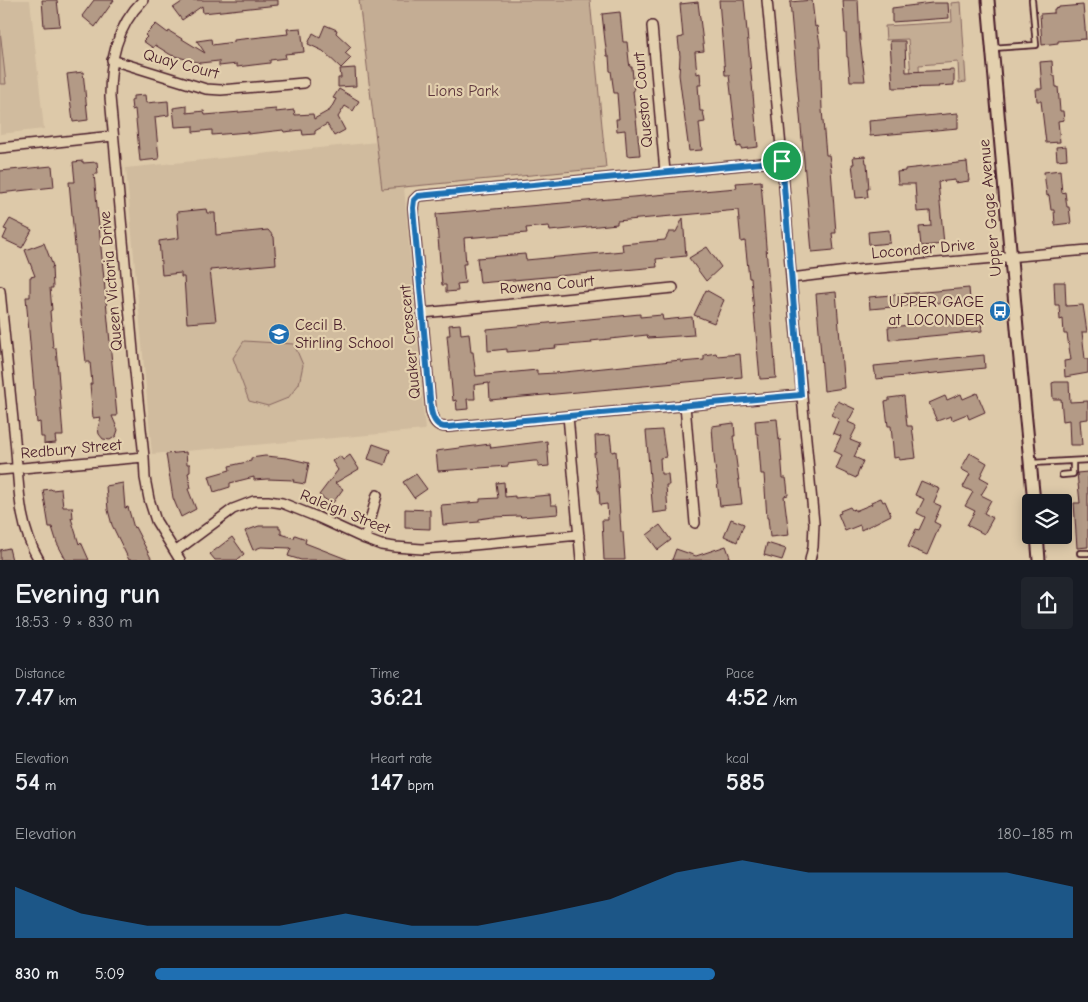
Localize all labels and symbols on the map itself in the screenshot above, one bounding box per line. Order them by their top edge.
street label: Quay Court [141,45,221,83]
street label: Questor Court [630,51,656,149]
park label: Lions Park [427,82,499,100]
street label: Upper Gage Avenue [975,138,1005,278]
pin [761,140,803,182]
street label: Queen Victoria Drive [96,210,126,352]
street label: Loconder Drive [870,236,976,262]
street label: Rowena Court [499,272,595,298]
street label: Quaker Crescent [396,284,424,400]
place label: UPPER GAGE at LOCONDER [888,293,984,329]
bus stop icon: UPPER GAGE at LOCONDER [988,299,1012,323]
place label: Cecil B. Stirling School [295,316,394,352]
school or university icon: Cecil B. Stirling School [267,322,291,346]
street label: Redbury Street [20,436,123,462]
street label: Raleigh Street [297,486,393,538]

